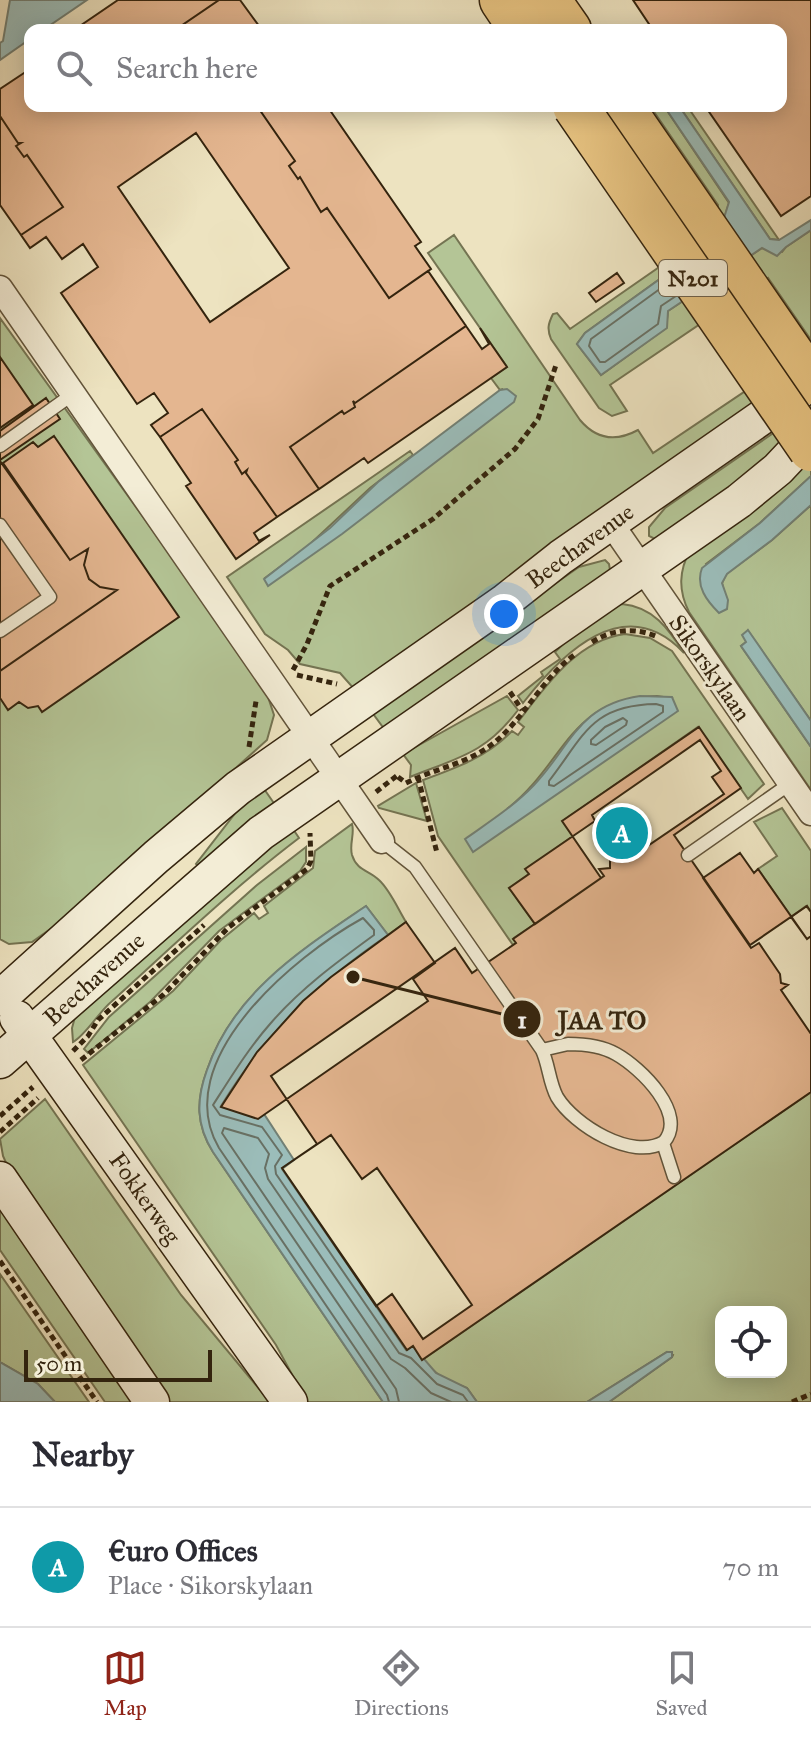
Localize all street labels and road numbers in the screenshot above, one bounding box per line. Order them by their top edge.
road number: N201 [659,260,727,296]
street label: Beechavenue [520,497,640,595]
street label: Sikorskylaan [662,609,758,727]
street label: Beechavenue [37,926,151,1032]
street label: Fokkerweg [103,1146,188,1250]

